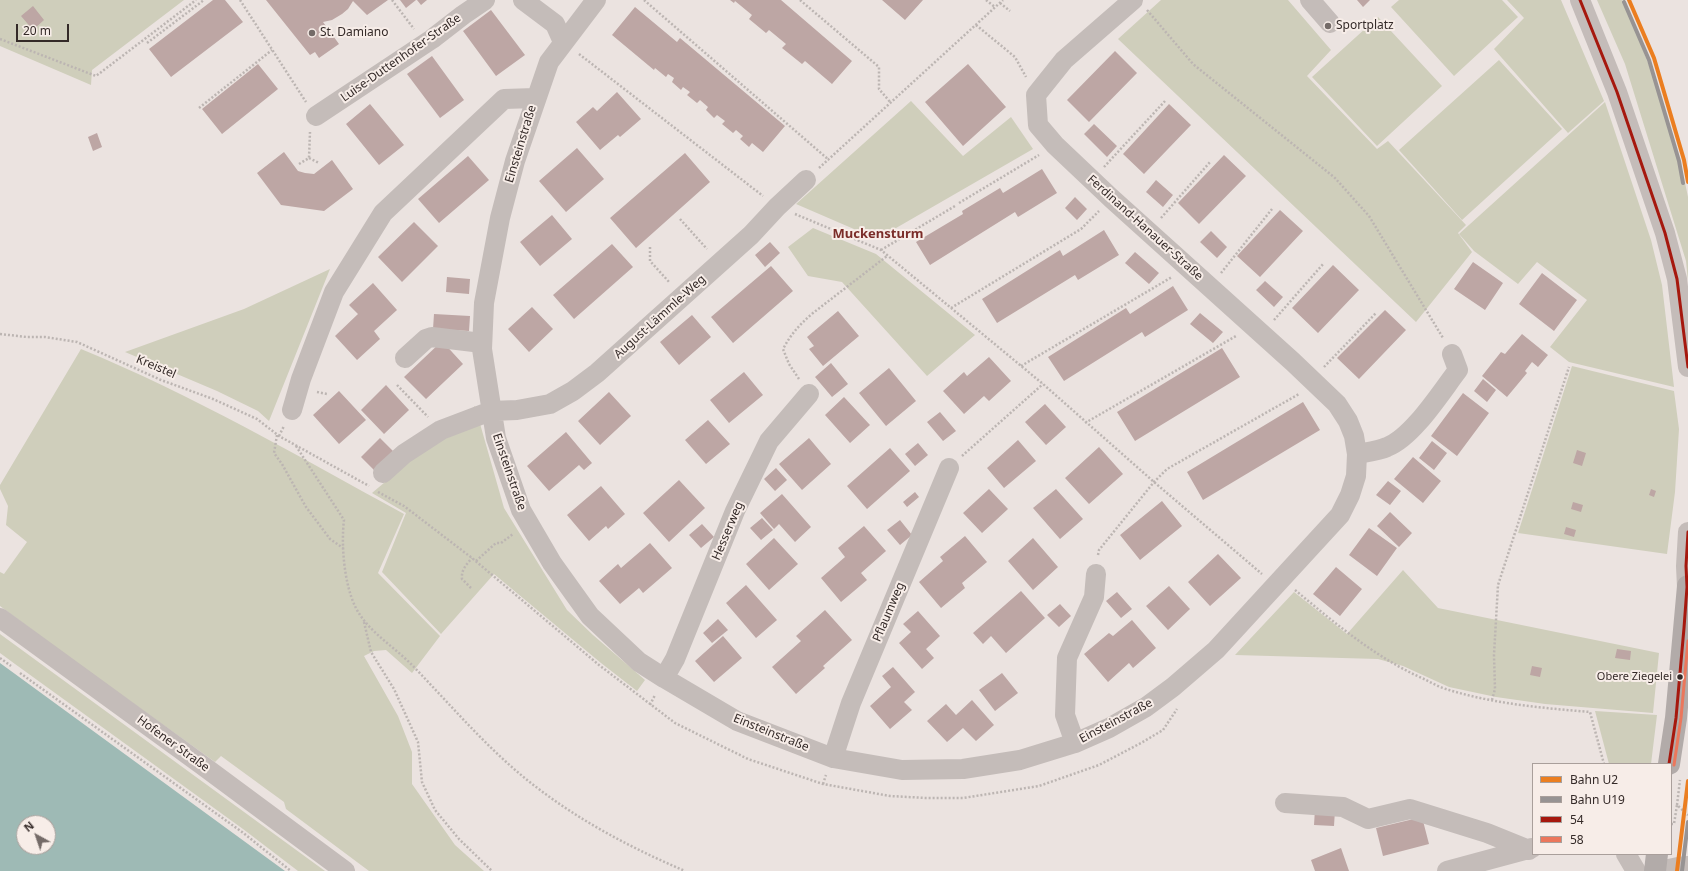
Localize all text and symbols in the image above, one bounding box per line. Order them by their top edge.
street label: Luise-Duttenhofer-Straße [338,11,464,105]
scale bar [18,16,71,42]
place label: Sportplatz [1336,19,1394,33]
marker: Sportplatz [1323,21,1333,31]
text: 20 m [23,22,51,39]
place label: St. Damiano [320,26,388,40]
marker: St. Damiano [307,28,317,38]
street label: Einsteinstraße [502,103,540,185]
street label: Ferdinand-Hanauer-Straße [1084,172,1206,284]
district label: Muckensturm [833,226,923,242]
street label: August-Lämmle-Weg [611,272,709,362]
street label: Kreistel [134,352,178,382]
street label: Einsteinstraße [489,432,529,512]
street label: Hesserweg [709,499,747,563]
street label: Pflaumweg [870,580,908,644]
place label: Obere Ziegelei [1597,670,1672,684]
marker: Obere Ziegelei [1675,672,1685,682]
street label: Einsteinstraße [1077,696,1155,746]
street label: Einsteinstraße [731,711,811,755]
street label: Hofener Straße [134,713,212,775]
legend [1532,763,1672,855]
text: Bahn U2 [1570,771,1618,788]
text: Bahn U19 [1570,791,1625,808]
text: 54 [1570,811,1584,828]
north arrow [16,815,56,855]
text: N [20,818,37,835]
text: 58 [1570,831,1584,848]

